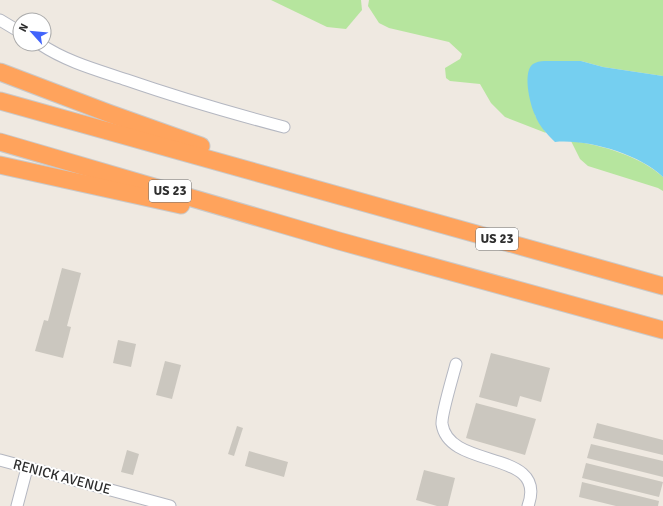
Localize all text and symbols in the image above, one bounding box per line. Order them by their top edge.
north arrow [12,12,52,52]
text: N [16,21,31,34]
road number: US 23 [149,180,191,202]
road number: US 23 [476,228,518,250]
street label: RENICK AVENUE [11,456,113,498]

